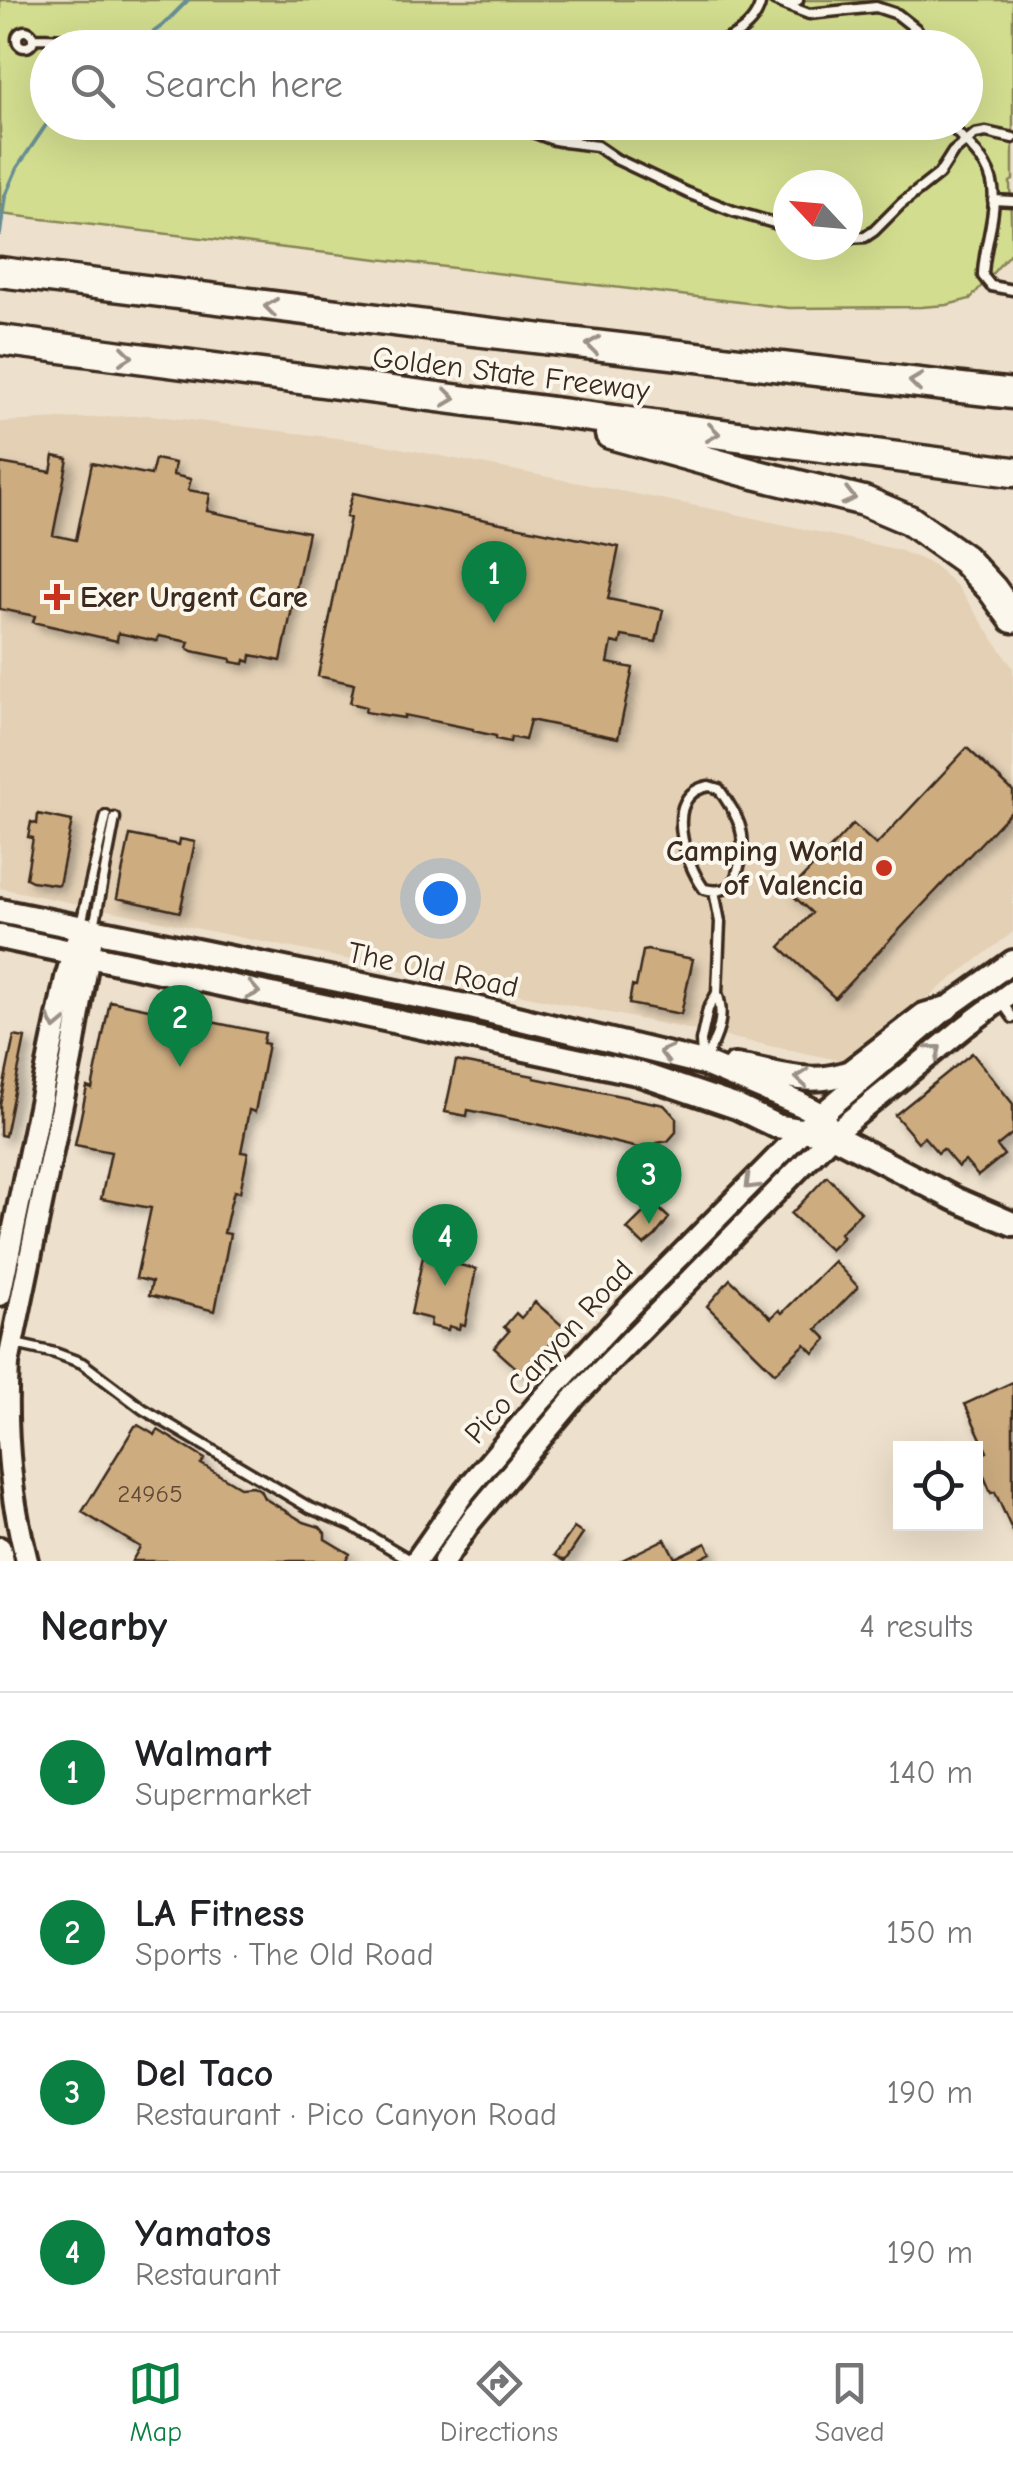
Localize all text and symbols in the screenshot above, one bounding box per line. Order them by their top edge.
search box [30,30,983,140]
icon: search [65,58,120,113]
text: Search here [145,63,343,107]
north arrow [773,170,863,260]
one-way arrow [262,297,278,318]
one-way arrow [585,335,601,356]
street label: Golden State Freeway [370,340,652,408]
one-way arrow [118,345,135,366]
one-way arrow [908,372,924,393]
one-way arrow [440,387,457,408]
one-way arrow [705,422,721,443]
one-way arrow [840,486,857,507]
pin: 1 [462,540,526,623]
place label: Exer Urgent Care [80,580,308,615]
marker: Exer Urgent Care [44,584,70,610]
place label: Camping World of Valencia [666,834,864,903]
marker: Camping World of Valencia [873,857,895,879]
your location [415,873,466,924]
street label: The Old Road [345,935,521,1005]
one-way arrow [244,979,261,1000]
pin: 2 [148,984,212,1067]
one-way arrow [47,1014,68,1031]
one-way arrow [658,1044,675,1065]
one-way arrow [923,1045,941,1063]
one-way arrow [793,1067,809,1089]
pin: 3 [616,1142,682,1224]
one-way arrow [745,1172,763,1190]
pin: 4 [412,1204,478,1286]
street label: Pico Canyon Road [457,1253,641,1451]
map controls [893,1441,983,1531]
button: locate [893,1441,983,1531]
house number: 24965 [117,1479,183,1508]
text: Nearby [40,1602,167,1651]
text: 4 results [860,1608,973,1645]
text: Walmart [135,1732,271,1776]
text: 1 [66,1754,79,1791]
text: 140 m [888,1754,973,1791]
text: Supermarket [135,1776,310,1813]
text: LA Fitness [135,1892,304,1936]
text: 2 [65,1914,80,1951]
text: 150 m [886,1914,973,1951]
text: Sports · The Old Road [135,1936,434,1973]
text: Del Taco [135,2052,274,2096]
text: 3 [65,2074,80,2111]
text: 190 m [887,2074,973,2111]
text: Restaurant · Pico Canyon Road [135,2096,557,2133]
text: Yamatos [135,2212,271,2256]
text: 4 [65,2234,80,2271]
text: 190 m [887,2234,973,2271]
text: Restaurant [135,2256,280,2293]
tab: Map [128,2356,183,2448]
tab: Directions [440,2356,558,2448]
tab: Saved [815,2356,885,2448]

